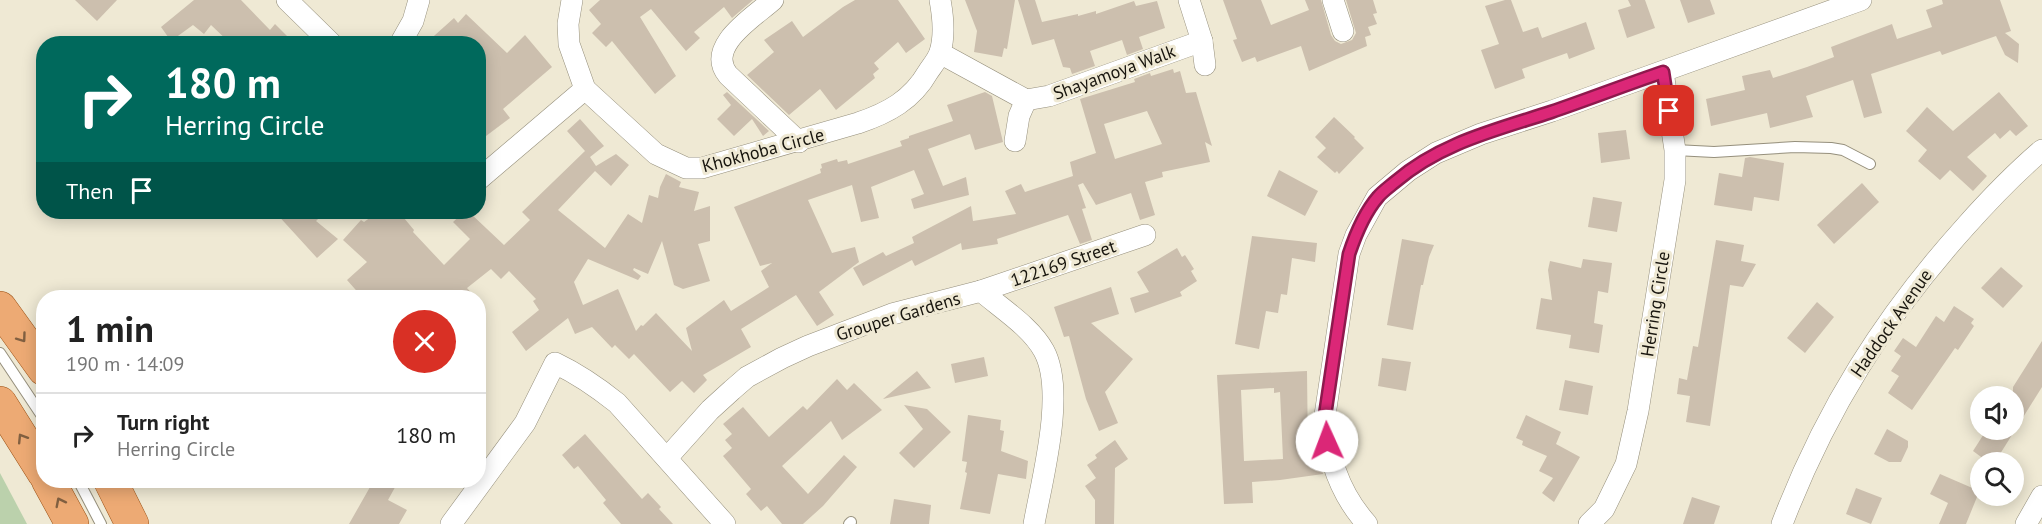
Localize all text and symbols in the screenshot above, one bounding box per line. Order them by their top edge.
street label: Shayamoya Walk [1050,39,1179,105]
text: 180 m [165,55,281,110]
icon: right [66,60,144,138]
pin [1643,85,1694,136]
icon: arrive [1652,94,1685,127]
text: Herring Circle [165,108,325,142]
street label: Khokhoba Circle [699,123,827,177]
icon: arrive [125,174,158,207]
text: Then [66,177,113,205]
street label: 122169 Street [1007,234,1119,292]
street label: Herring Circle [1635,250,1675,358]
street label: Haddock Avenue [1845,265,1937,381]
street label: Grouper Gardens [833,286,963,346]
text: 1 min [66,305,154,352]
button: close [393,310,456,373]
one-way arrow [15,332,26,343]
text: 190 m · 14:09 [66,351,184,377]
map controls [1970,386,2024,506]
button: sound [1970,386,2024,440]
text: Turn right [117,408,209,436]
position arrow [1295,409,1359,473]
icon: right [66,419,99,452]
text: 180 m [396,421,456,449]
one-way arrow [17,434,29,444]
text: Herring Circle [117,436,235,462]
button: search [1970,452,2024,506]
one-way arrow [56,497,67,508]

